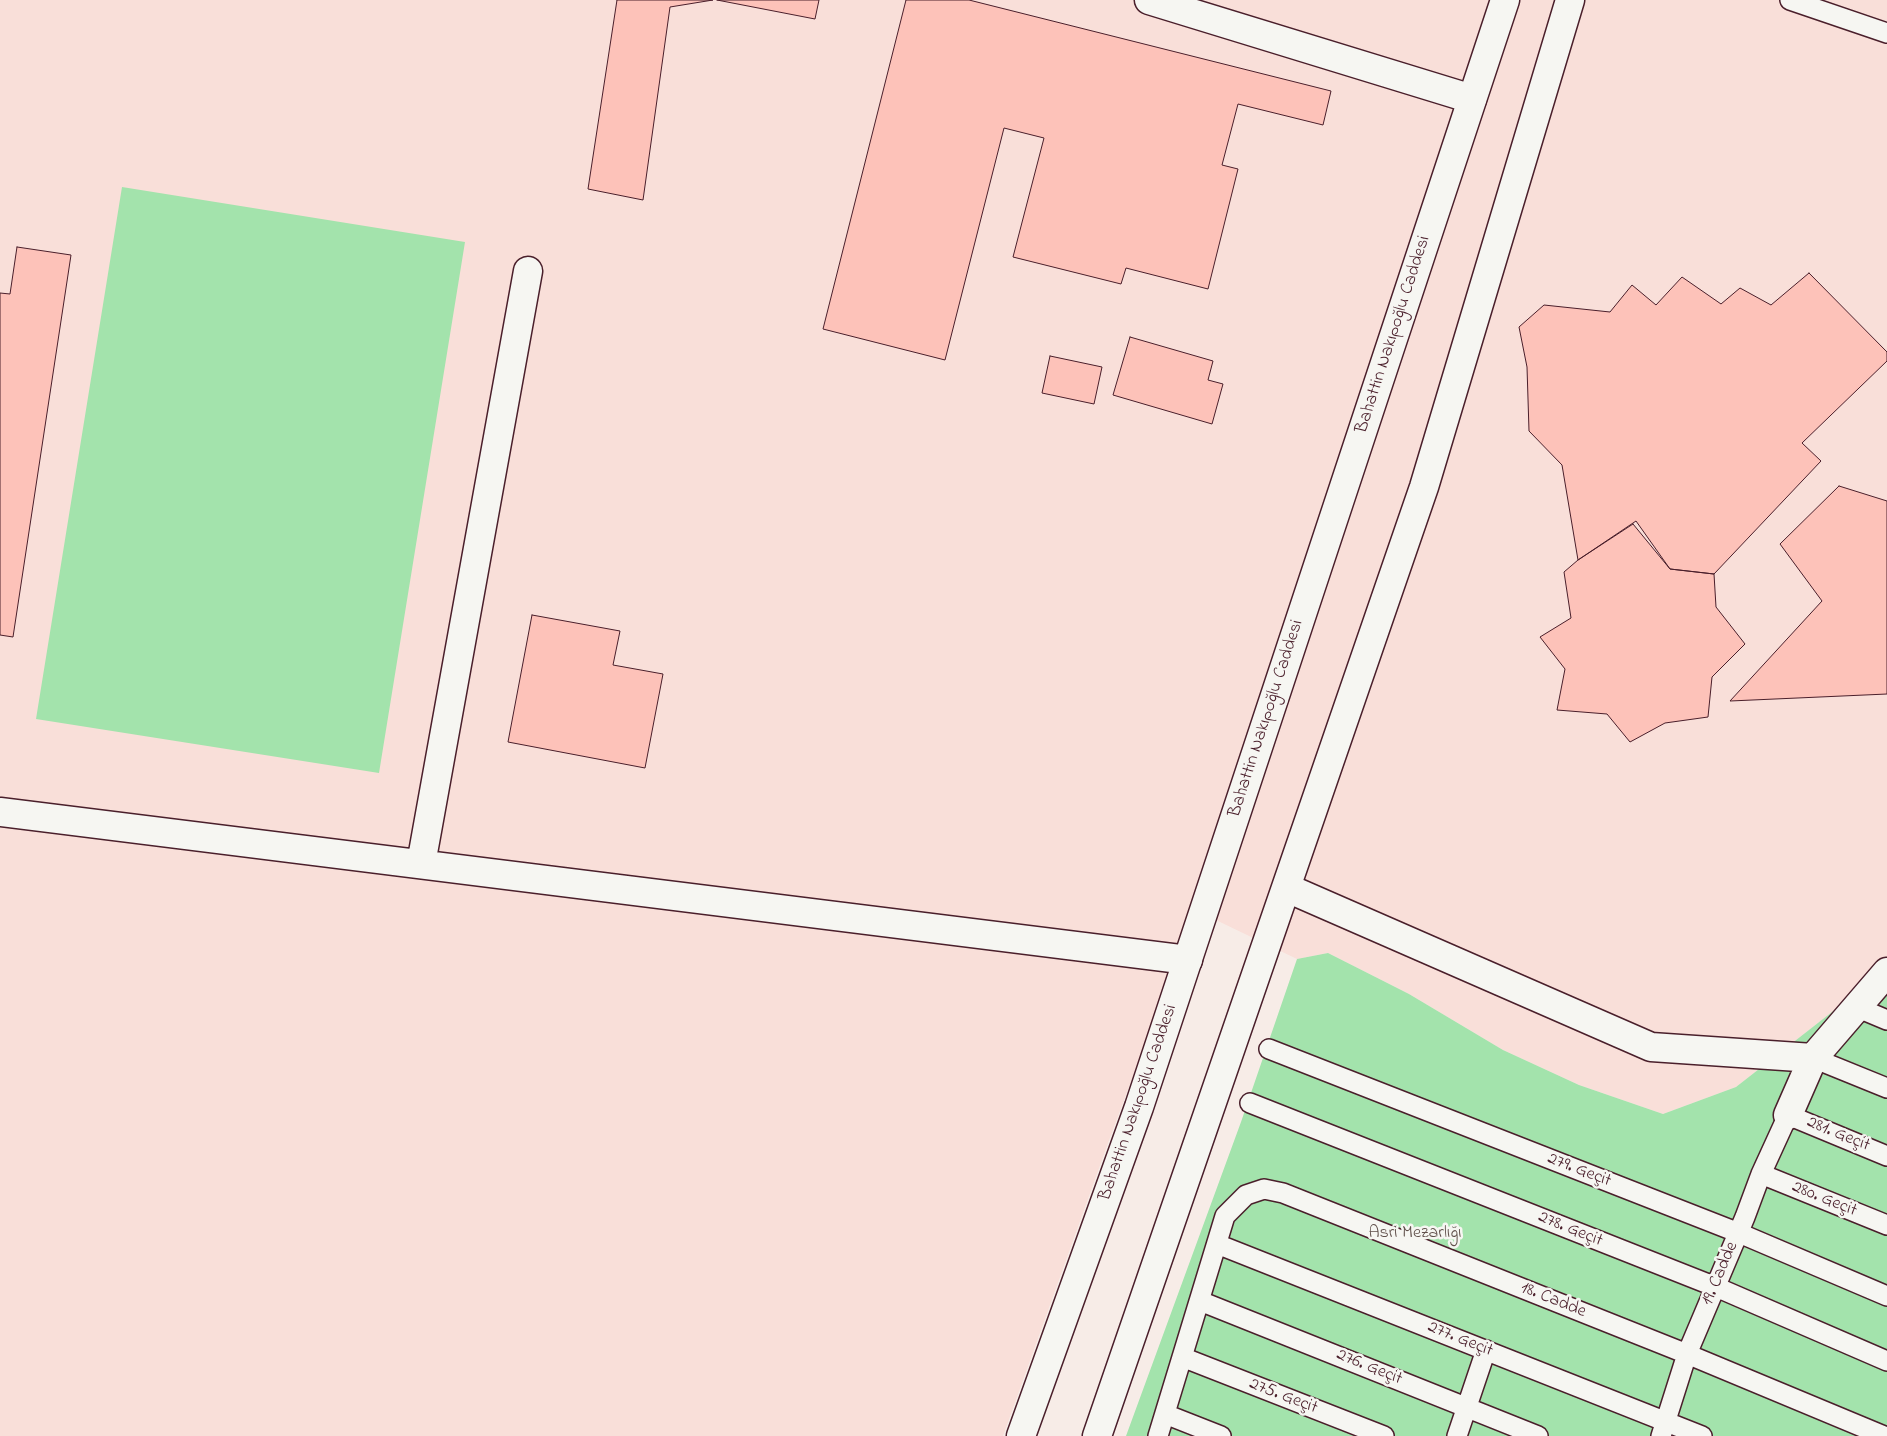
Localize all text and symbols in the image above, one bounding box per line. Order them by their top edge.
street label: Bahattin Nakıpoğlu Caddesi [1352,234,1436,436]
street label: Bahattin Nakıpoğlu Caddesi [1225,618,1309,820]
street label: Bahattin Nakıpoğlu Caddesi [1095,1002,1183,1204]
street label: 281. Geçit [1803,1113,1873,1157]
street label: 279. Geçit [1544,1149,1614,1193]
street label: 280. Geçit [1788,1177,1860,1223]
street label: 278. Geçit [1534,1207,1606,1253]
park label: Asri Mezarlığı [1368,1223,1462,1245]
street label: 19. Cadde [1698,1239,1744,1309]
street label: 18. Cadde [1517,1278,1589,1324]
street label: 277. Geçit [1424,1317,1496,1363]
street label: 276. Geçit [1333,1345,1405,1391]
street label: 275. Geçit [1246,1374,1320,1420]

